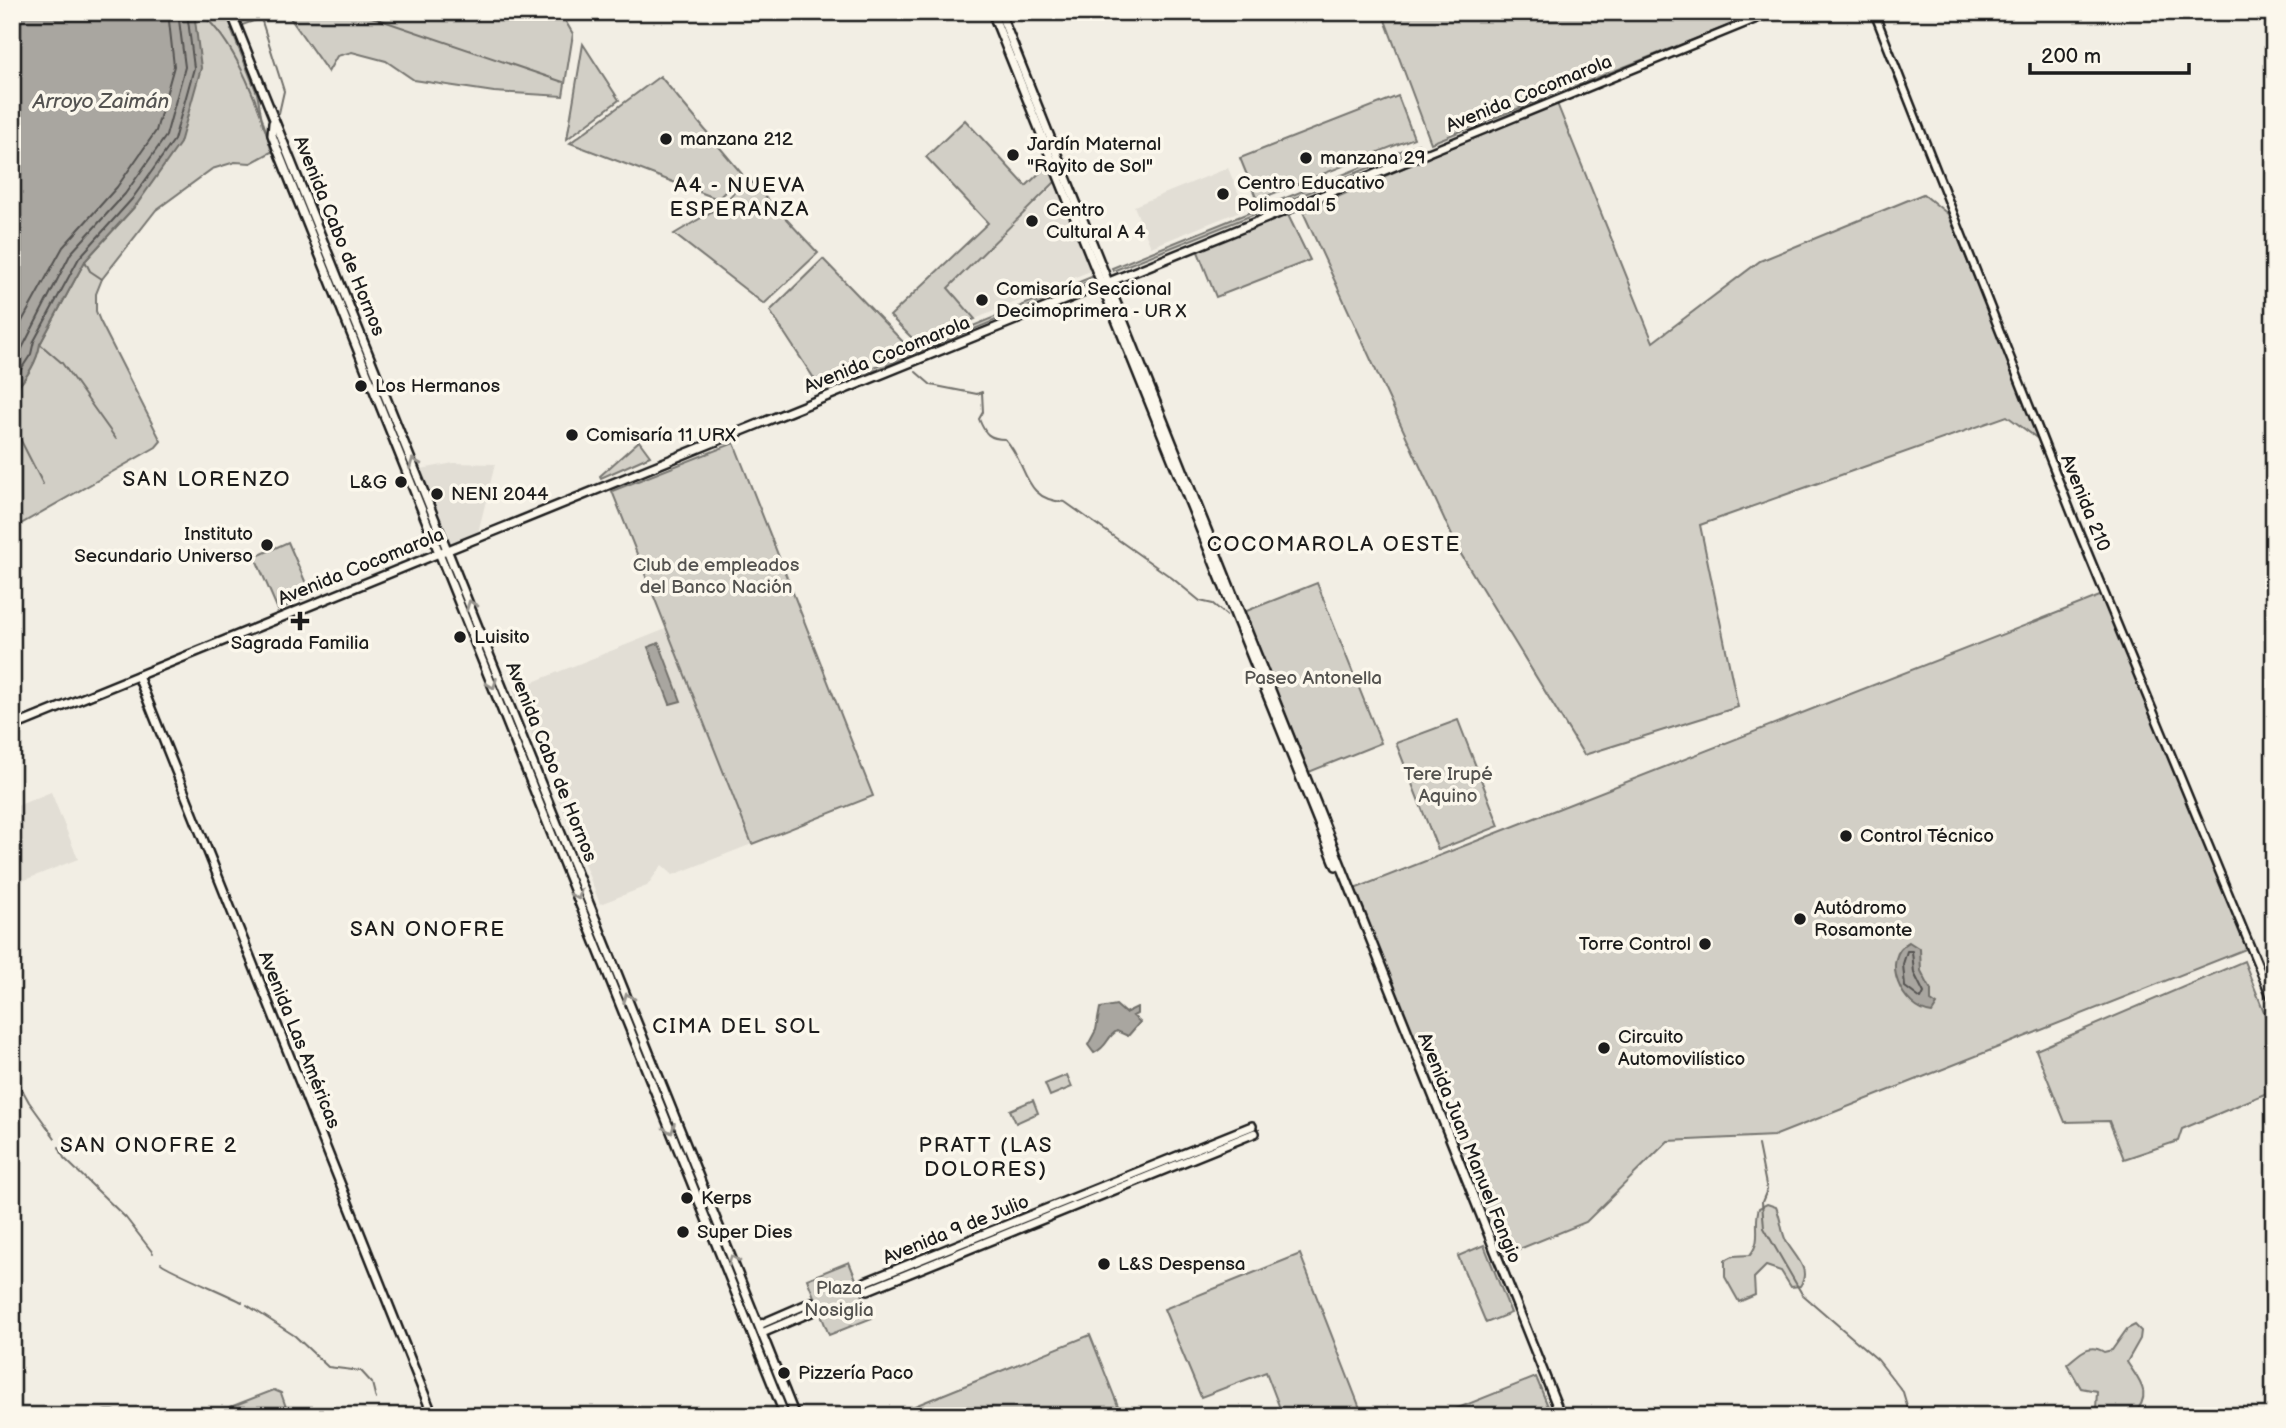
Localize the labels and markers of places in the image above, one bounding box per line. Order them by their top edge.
place label: manzana 212 [680,128,794,151]
marker: manzana 212 [658,131,674,147]
place label: Jardín Maternal "Rayito de Sol" [1027,133,1161,178]
marker: Jardín Maternal "Rayito de Sol" [1005,147,1021,163]
place label: manzana 29 [1320,147,1426,170]
marker: manzana 29 [1298,150,1314,166]
place label: Centro Educativo Polimodal 5 [1237,172,1385,217]
marker: Centro Educativo Polimodal 5 [1215,186,1231,202]
place label: Centro Cultural A 4 [1046,199,1146,244]
marker: Centro Cultural A 4 [1024,213,1040,229]
place label: Comisaría Seccional Decimoprimera - UR X [996,278,1187,323]
marker: Comisaría Seccional Decimoprimera - UR X [974,292,990,308]
place label: Los Hermanos [375,375,500,398]
marker: Los Hermanos [353,378,369,394]
place label: Comisaría 11 URX [586,424,736,447]
marker: Comisaría 11 URX [564,427,580,443]
place label: L&G [349,471,387,494]
marker: L&G [393,474,409,490]
place label: NENI 2044 [451,483,549,506]
marker: NENI 2044 [429,486,445,502]
place label: Instituto Secundario Universo [74,523,253,568]
marker: Instituto Secundario Universo [259,537,275,553]
marker: Sagrada Familia [292,613,308,629]
place label: Luisito [474,626,530,649]
marker: Luisito [452,629,468,645]
place label: Sagrada Familia [231,632,369,655]
place label: Control Técnico [1860,825,1994,848]
marker: Control Técnico [1838,828,1854,844]
place label: Autódromo Rosamonte [1814,897,1912,942]
marker: Autódromo Rosamonte [1792,911,1808,927]
place label: Torre Control [1579,933,1691,956]
marker: Torre Control [1697,936,1713,952]
place label: Circuito Automovilístico [1618,1026,1745,1071]
marker: Circuito Automovilístico [1596,1040,1612,1056]
place label: Kerps [701,1187,752,1210]
marker: Kerps [679,1190,695,1206]
place label: Super Dies [697,1221,792,1244]
marker: Super Dies [675,1224,691,1240]
place label: L&S Despensa [1118,1253,1246,1276]
marker: L&S Despensa [1096,1256,1112,1272]
place label: Pizzería Paco [798,1362,914,1385]
marker: Pizzería Paco [776,1365,792,1381]

